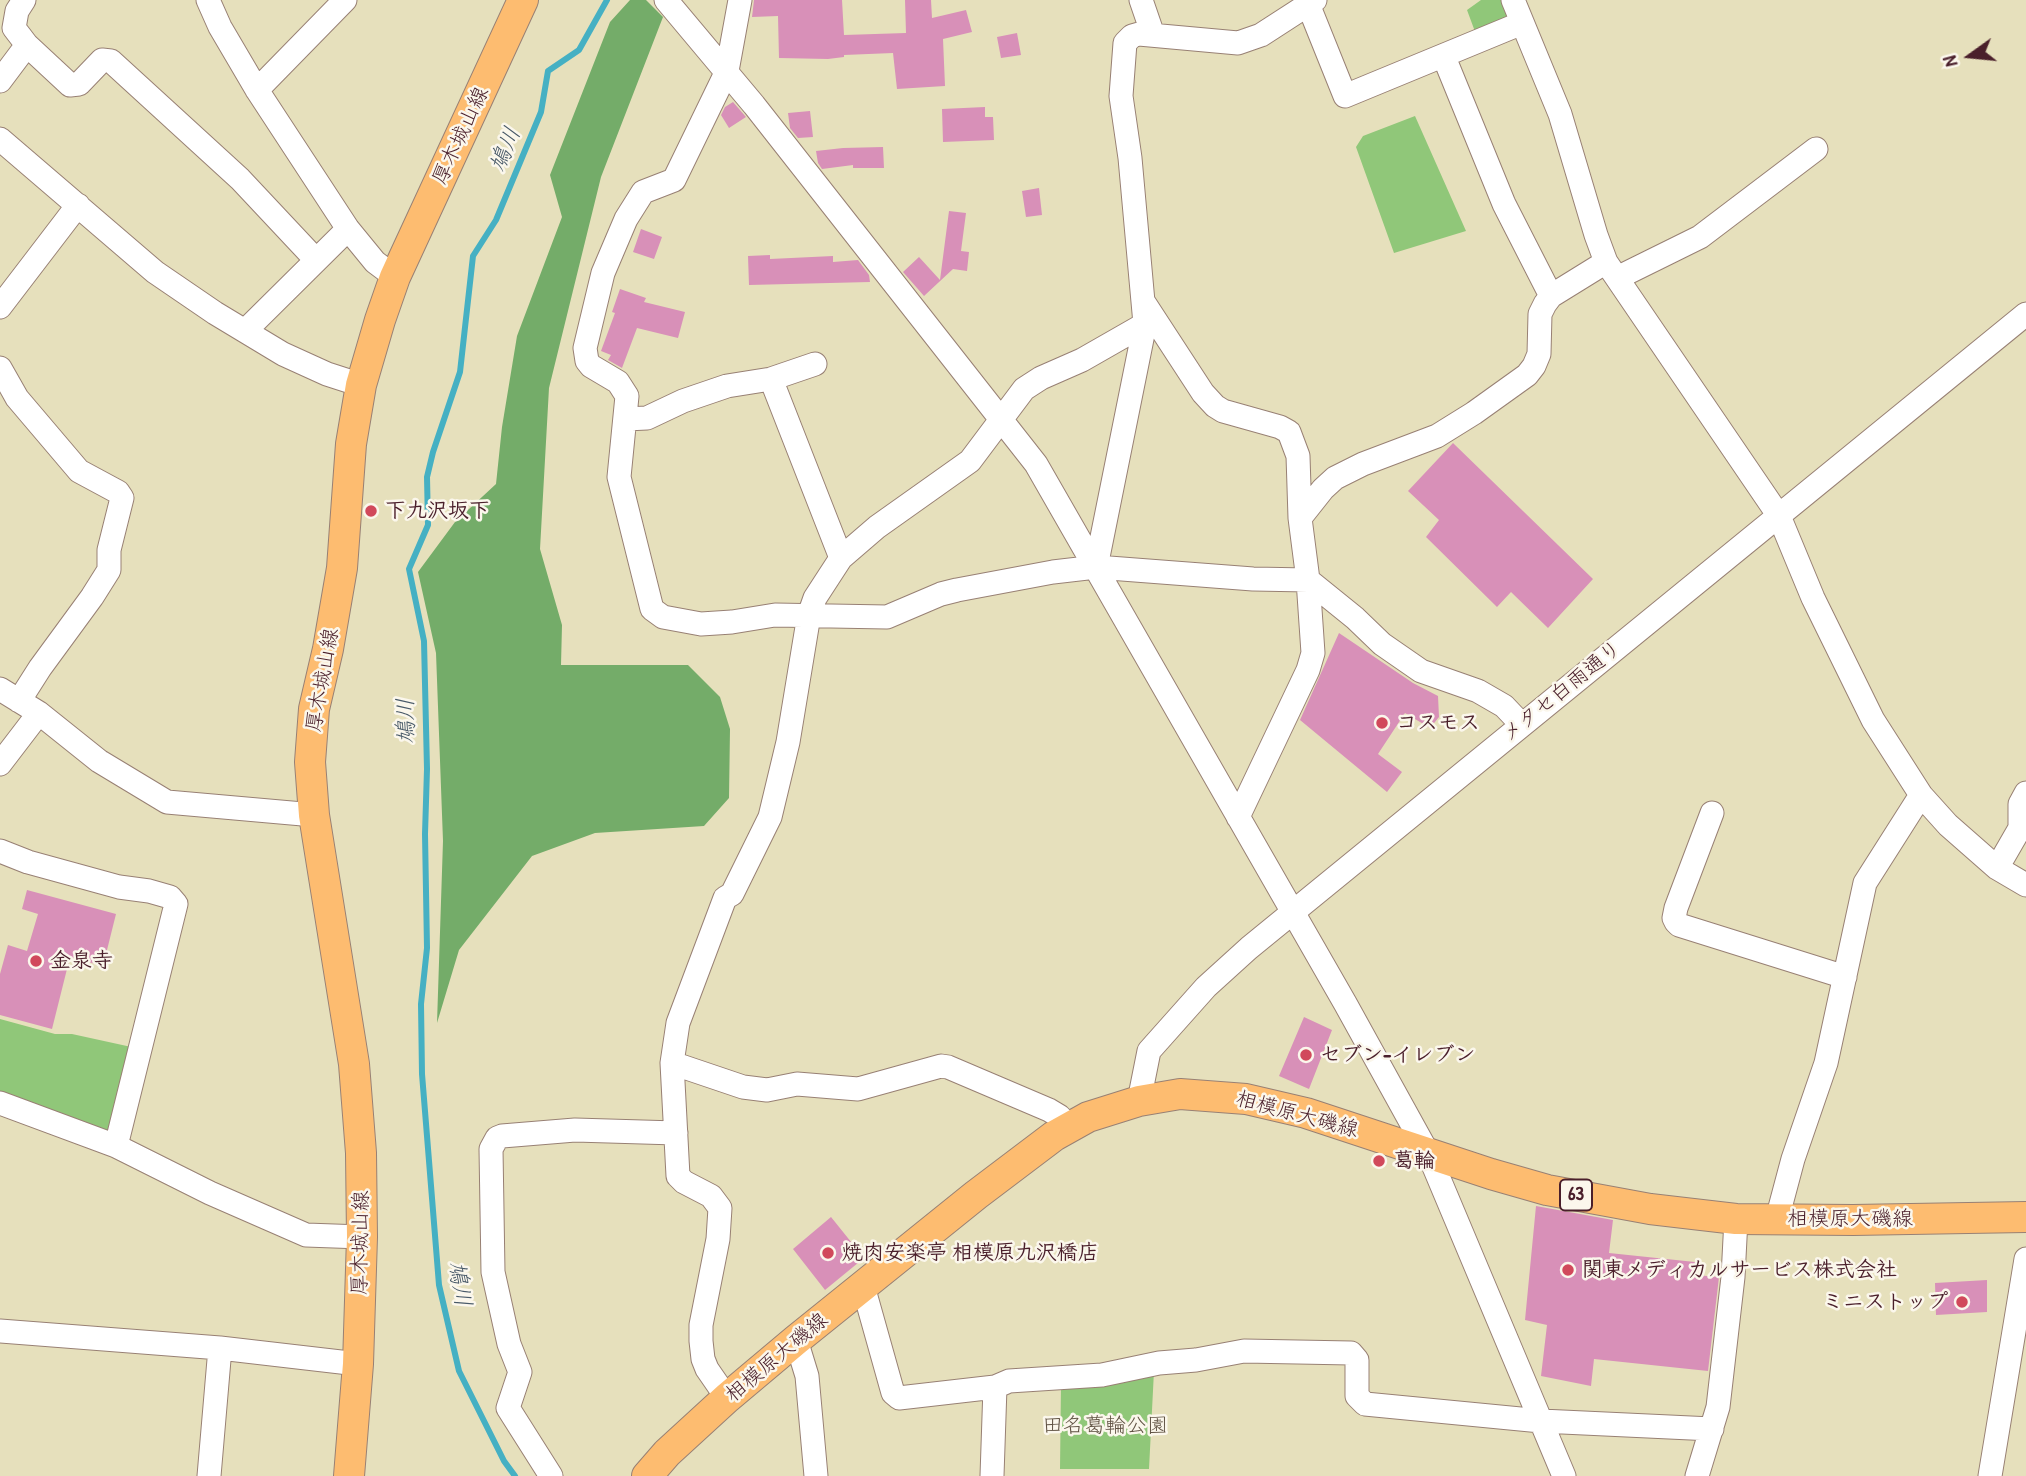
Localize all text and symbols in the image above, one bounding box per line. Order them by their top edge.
north arrow [1935,21,2005,91]
text: N [1936,53,1964,70]
street label: 厚木城山線 [427,83,495,189]
water label: 鳩川 [485,124,527,176]
place label: 下九沢坂下 [385,498,490,524]
marker: 下九沢坂下 [363,503,379,519]
street label: 厚木城山線 [301,626,345,734]
street label: メタセ白雨通り [1497,636,1627,748]
water label: 鳩川 [393,698,421,744]
place label: コスモス [1396,710,1480,736]
marker: コスモス [1374,715,1390,731]
place label: 金泉寺 [50,948,113,974]
marker: 金泉寺 [28,953,44,969]
place label: セブン-イレブン [1320,1042,1475,1068]
marker: セブン-イレブン [1298,1047,1314,1063]
street label: 相模原大磯線 [1233,1087,1361,1143]
place label: 葛輪 [1393,1148,1435,1174]
marker: 葛輪 [1371,1153,1387,1169]
road number: 63 [1560,1180,1592,1210]
street label: 厚木城山線 [347,1190,375,1296]
street label: 相模原大磯線 [1787,1206,1913,1232]
place label: 焼肉安楽亭 相模原九沢橋店 [842,1240,1099,1266]
marker: 焼肉安楽亭 相模原九沢橋店 [820,1245,836,1261]
place label: 関東メディカルサービス株式会社 [1582,1257,1897,1283]
water label: 鳩川 [442,1259,476,1309]
marker: 関東メディカルサービス株式会社 [1560,1262,1576,1278]
place label: ミニストップ [1822,1289,1948,1315]
marker: ミニストップ [1954,1294,1970,1310]
street label: 相模原大磯線 [721,1308,833,1408]
park label: 田名葛輪公園 [1042,1413,1168,1439]

